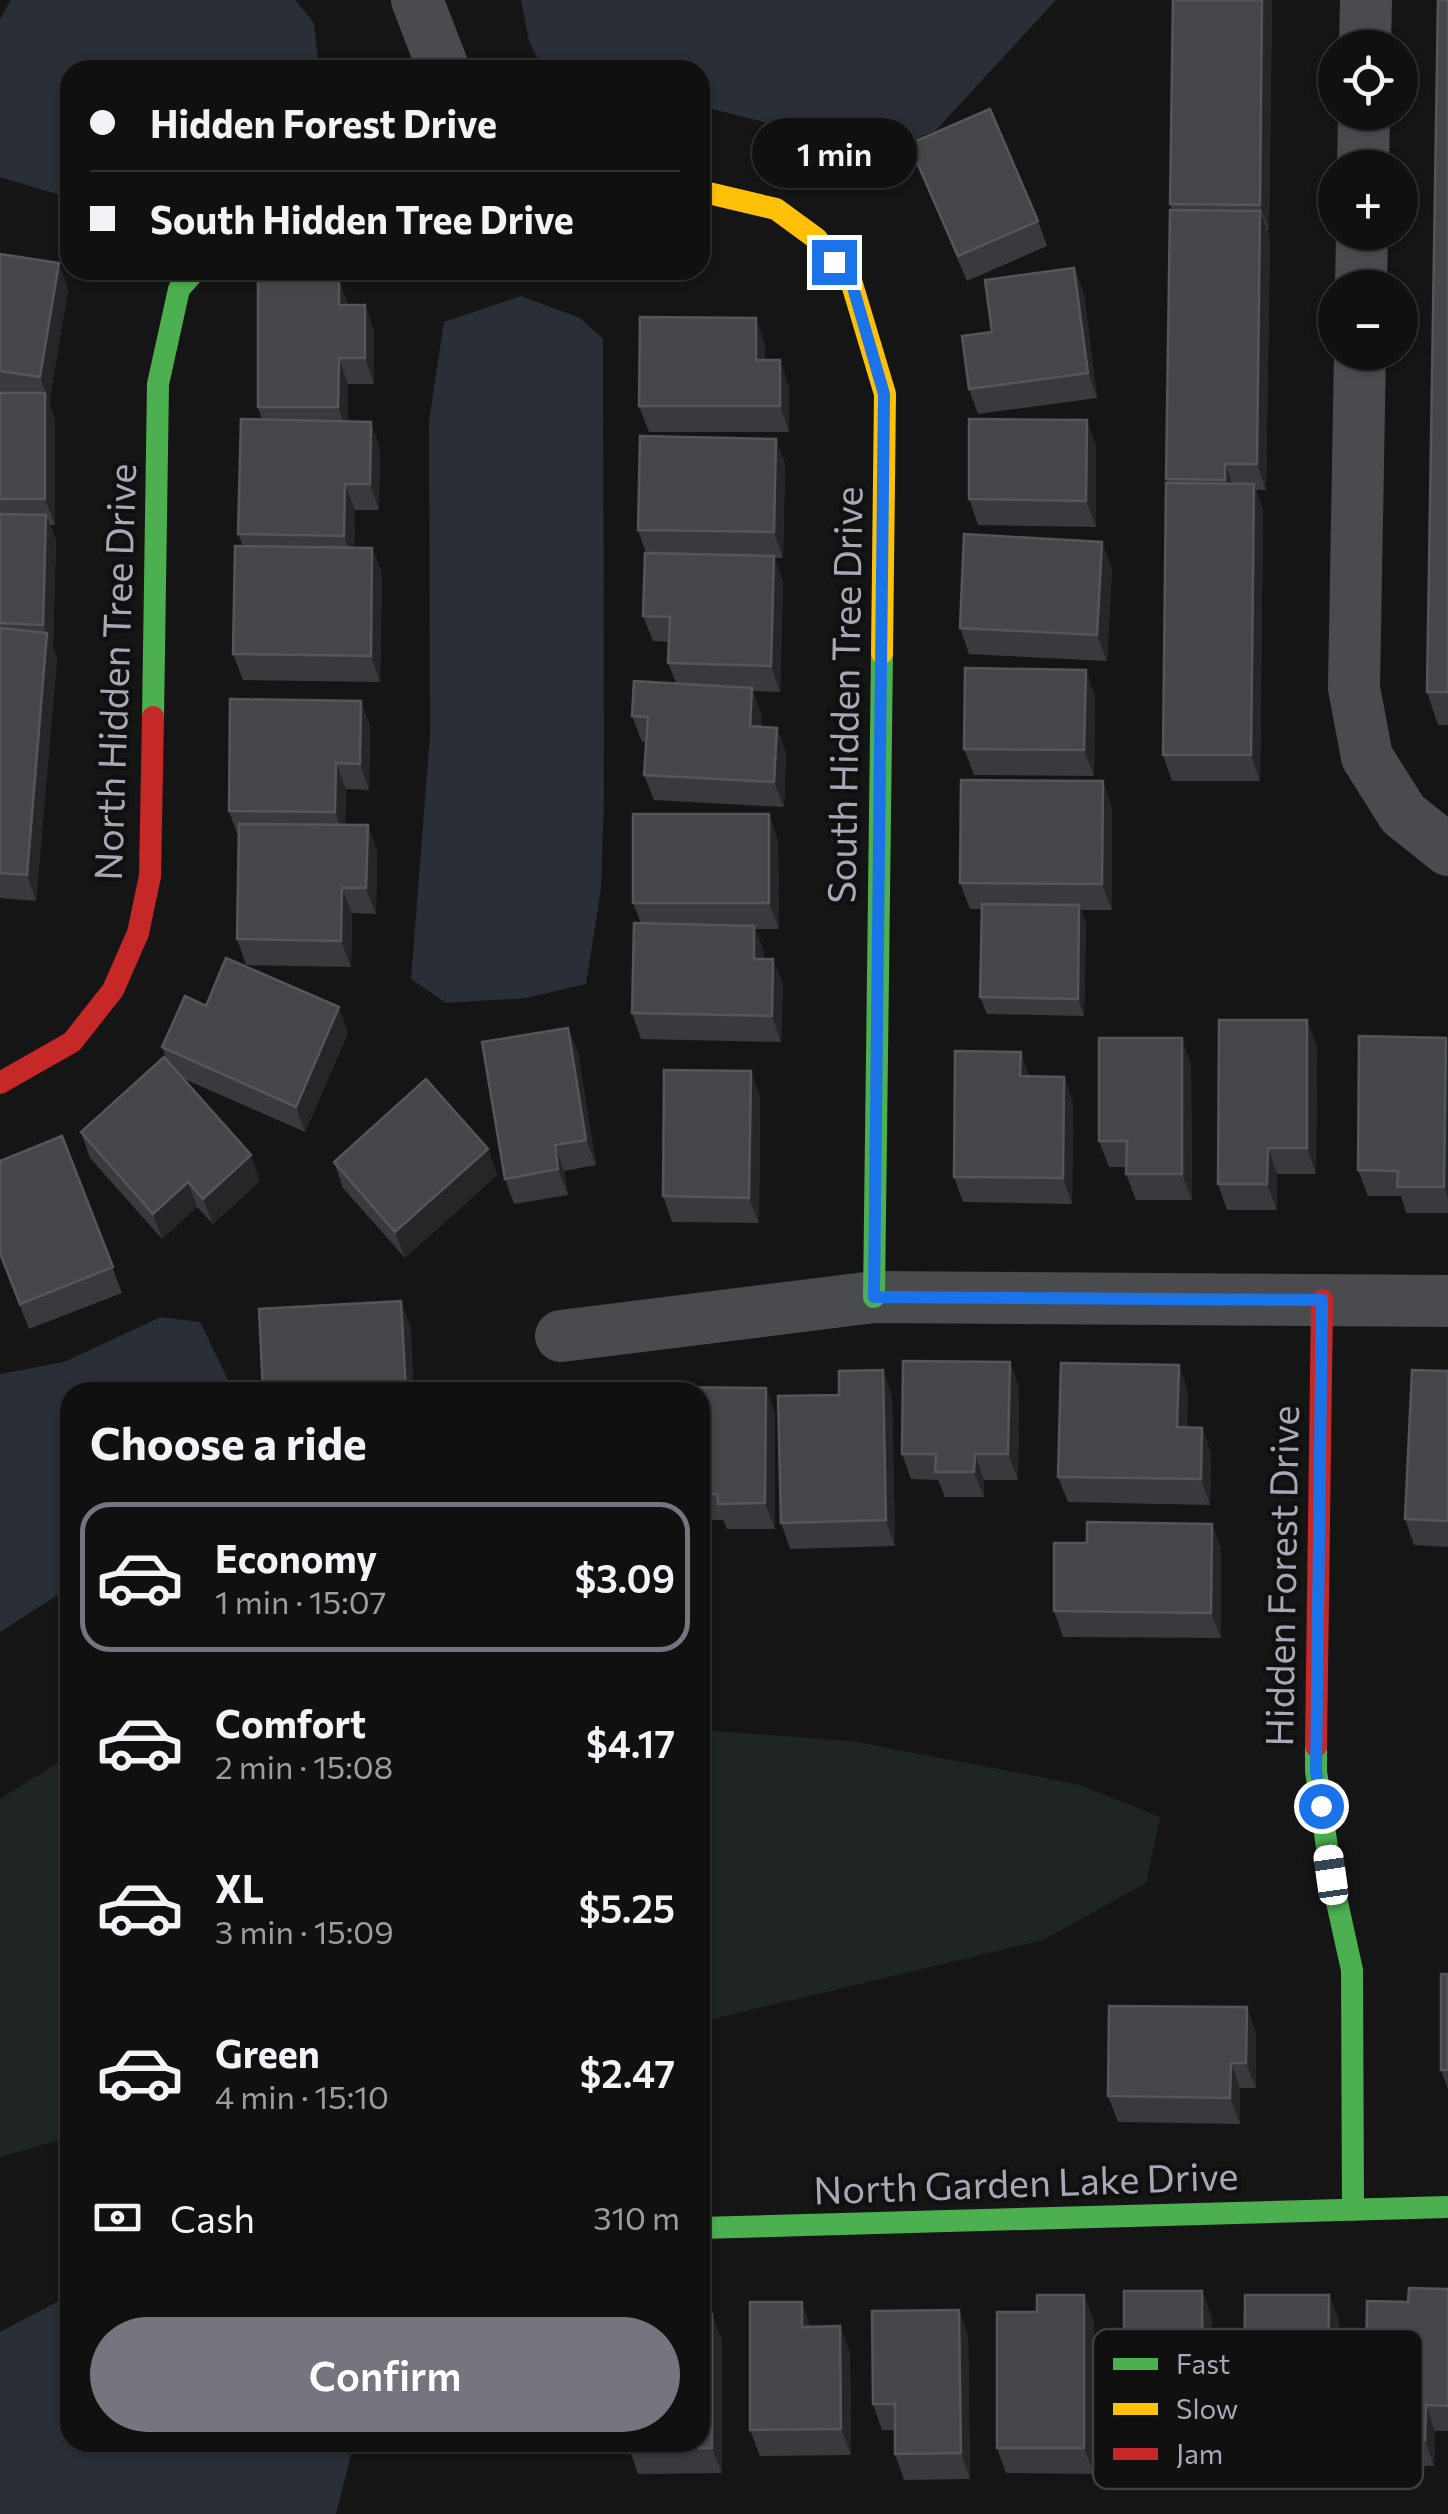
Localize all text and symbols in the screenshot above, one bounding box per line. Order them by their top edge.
map controls [1318,30,1418,370]
button: locate [1318,30,1418,130]
text: Hidden Forest Drive [150,99,497,146]
callout: 1 min [752,117,916,187]
text: 1 min [797,133,872,173]
button: + [1318,150,1418,250]
text: South Hidden Tree Drive [150,195,574,242]
route end [812,240,857,285]
button: − [1318,270,1418,370]
street label: North Hidden Tree Drive [83,463,144,881]
street label: South Hidden Tree Drive [816,486,871,904]
street label: Hidden Forest Drive [1254,1405,1307,1747]
text: Choose a ride [90,1414,367,1469]
icon: car [95,1532,185,1622]
text: Economy [215,1534,377,1581]
text: $3.09 [574,1554,675,1601]
text: 1 min · 15:07 [215,1581,386,1621]
icon: car [95,1697,185,1787]
text: Comfort [215,1699,366,1746]
text: $4.17 [586,1719,675,1766]
text: 2 min · 15:08 [215,1746,393,1786]
route start [1299,1784,1344,1829]
car [1312,1843,1350,1907]
icon: car [95,1862,185,1952]
text: XL [215,1864,264,1911]
text: $5.25 [579,1884,675,1931]
text: 3 min · 15:09 [215,1911,394,1951]
icon: car [95,2027,185,2117]
text: Green [215,2029,320,2076]
text: $2.47 [580,2049,675,2096]
text: 4 min · 15:10 [215,2076,389,2116]
street label: North Garden Lake Drive [813,2151,1239,2212]
icon: cash [90,2190,145,2245]
text: Cash [170,2194,255,2241]
text: 310 m [593,2197,680,2237]
button: Confirm [90,2317,680,2432]
legend [1093,2329,1423,2489]
text: Fast [1176,2346,1230,2380]
text: Slow [1176,2391,1238,2425]
text: Jam [1176,2436,1223,2470]

